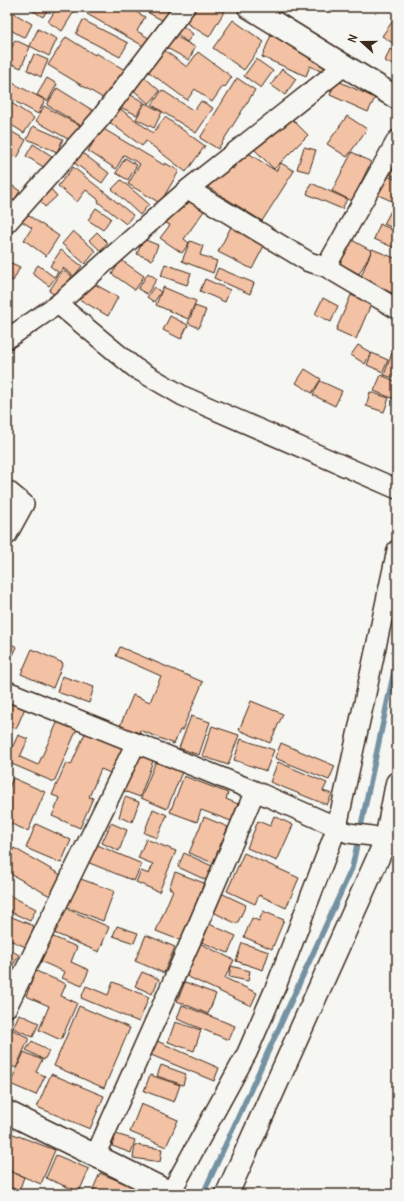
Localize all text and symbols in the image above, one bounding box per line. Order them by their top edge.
north arrow [342,22,382,62]
text: N [345,32,361,44]

